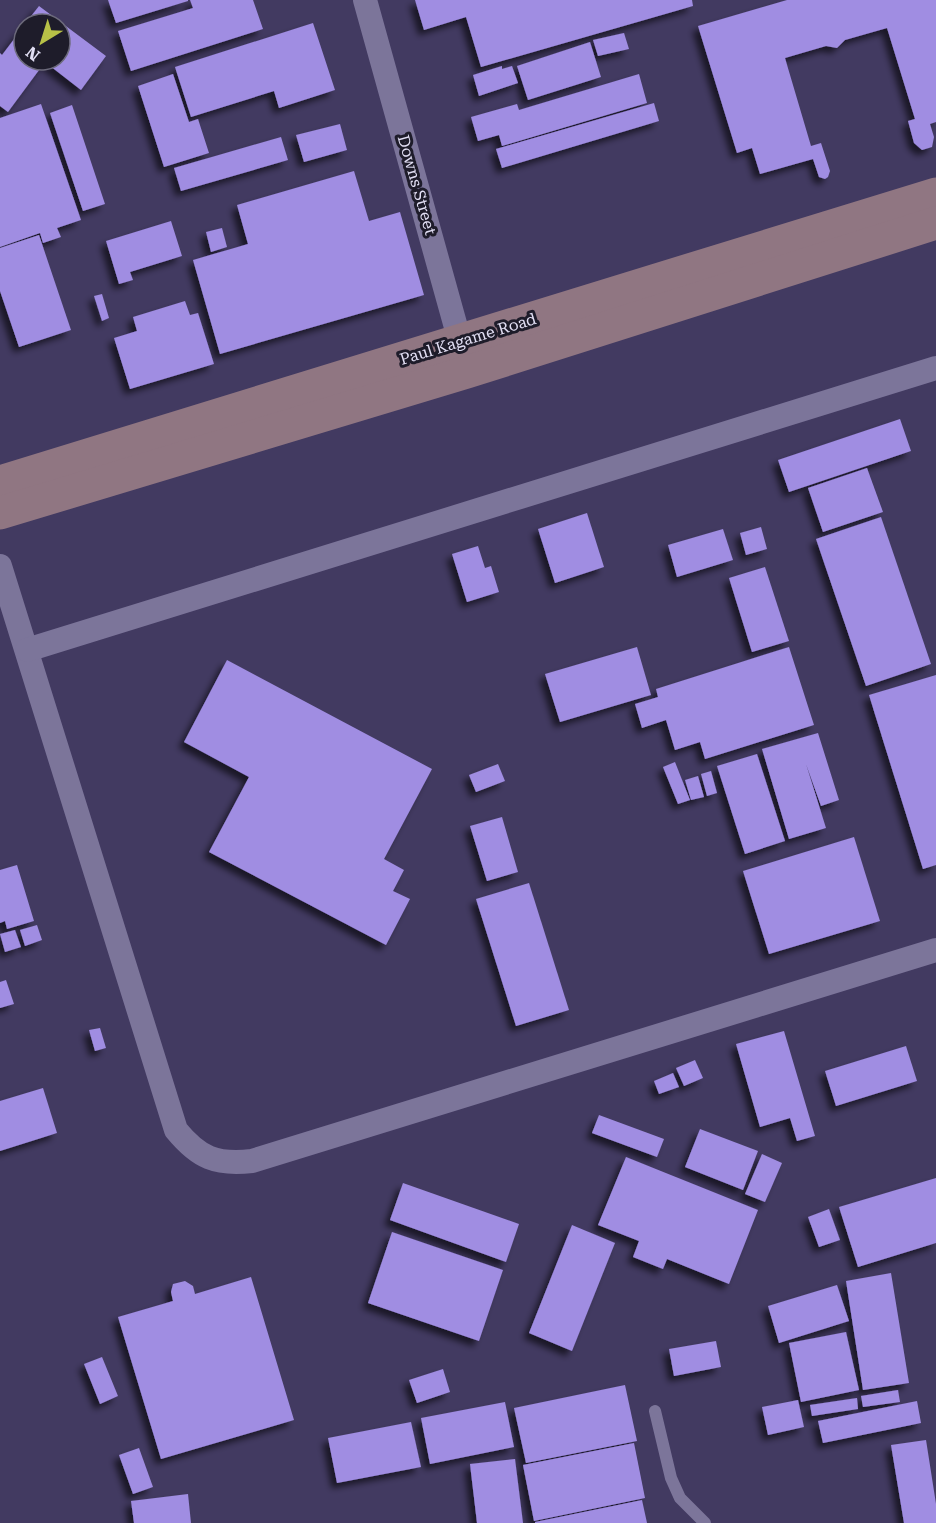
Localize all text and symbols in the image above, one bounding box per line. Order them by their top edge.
north arrow [12,12,72,72]
text: N [22,42,44,65]
street label: Downs Street [394,133,440,237]
street label: Paul Kagame Road [397,309,539,369]

